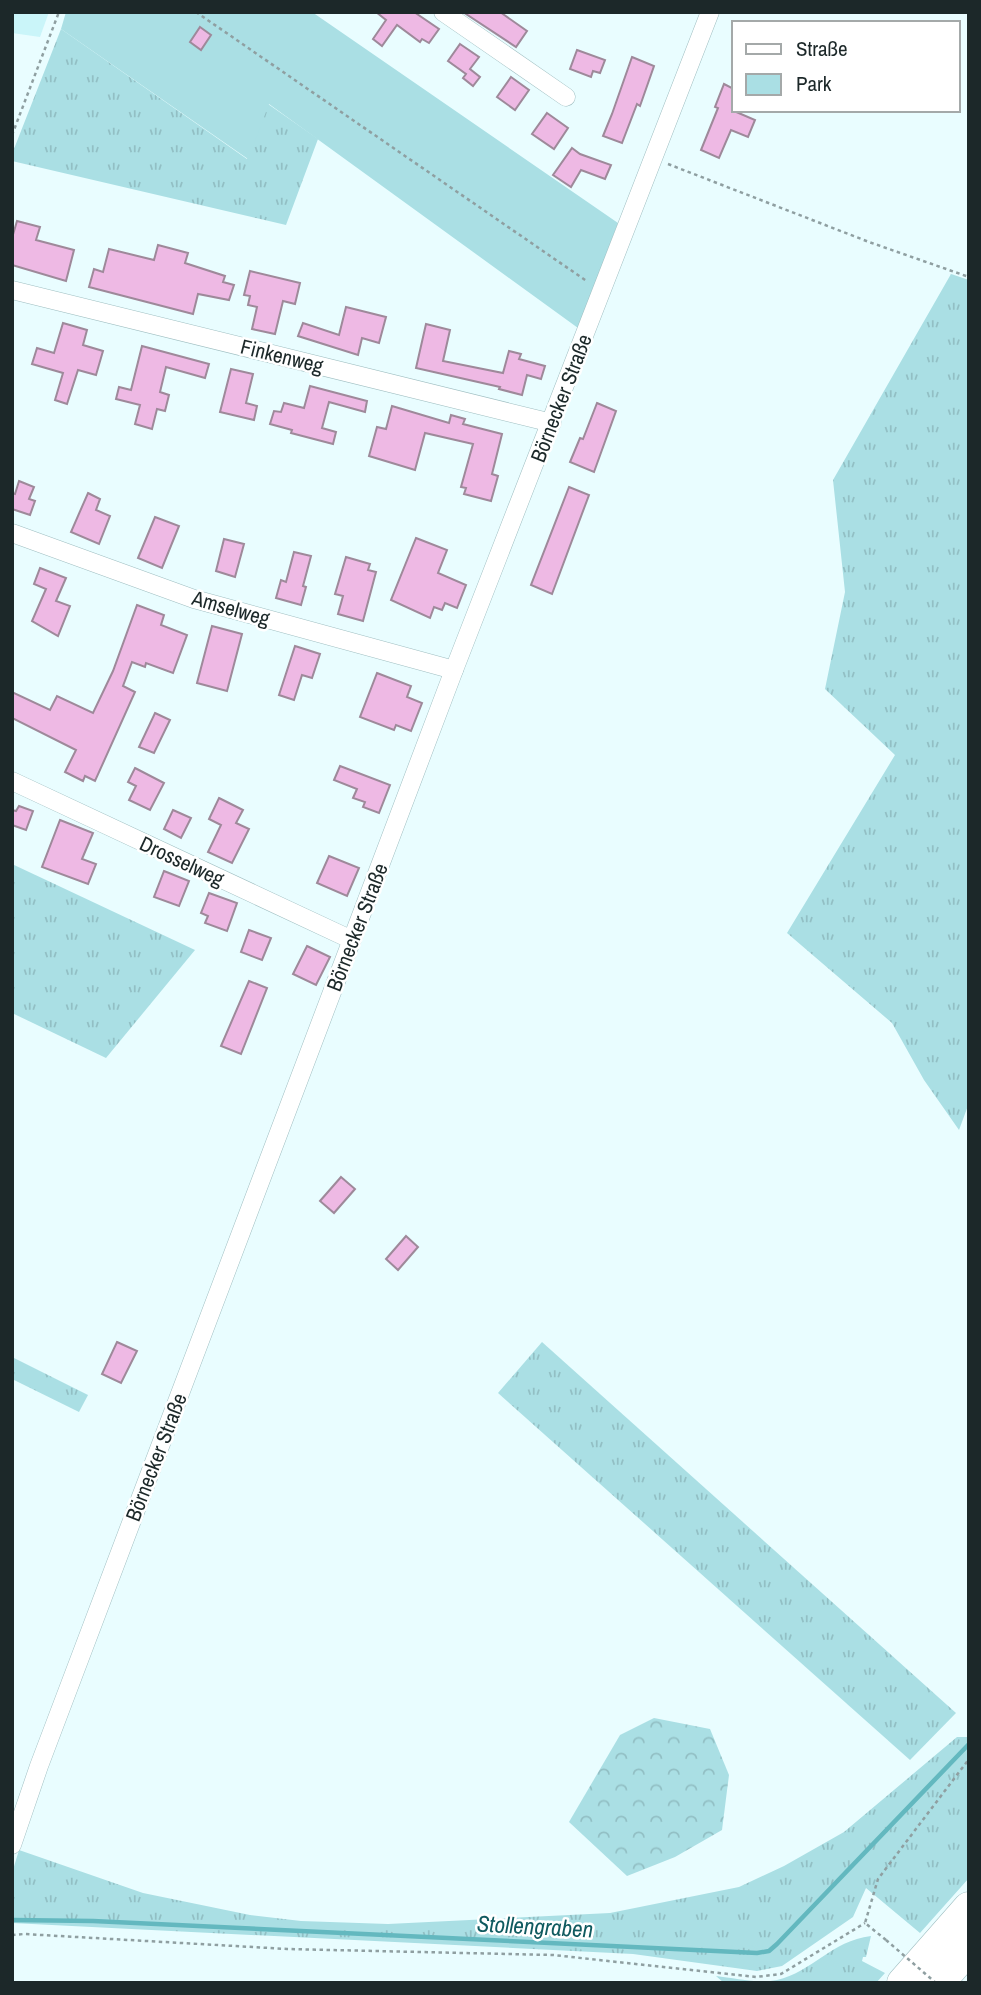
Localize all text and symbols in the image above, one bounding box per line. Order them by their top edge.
legend [732,21,960,112]
text: Straße [796,34,848,63]
text: Park [796,69,832,98]
street label: Börnecker Straße [523,330,599,466]
street label: Finkenweg [238,332,327,380]
street label: Amselweg [188,583,274,633]
street label: Drosselweg [135,829,229,893]
street label: Börnecker Straße [319,859,395,995]
street label: Börnecker Straße [118,1389,194,1525]
water label: Stollengraben [476,1907,594,1945]

